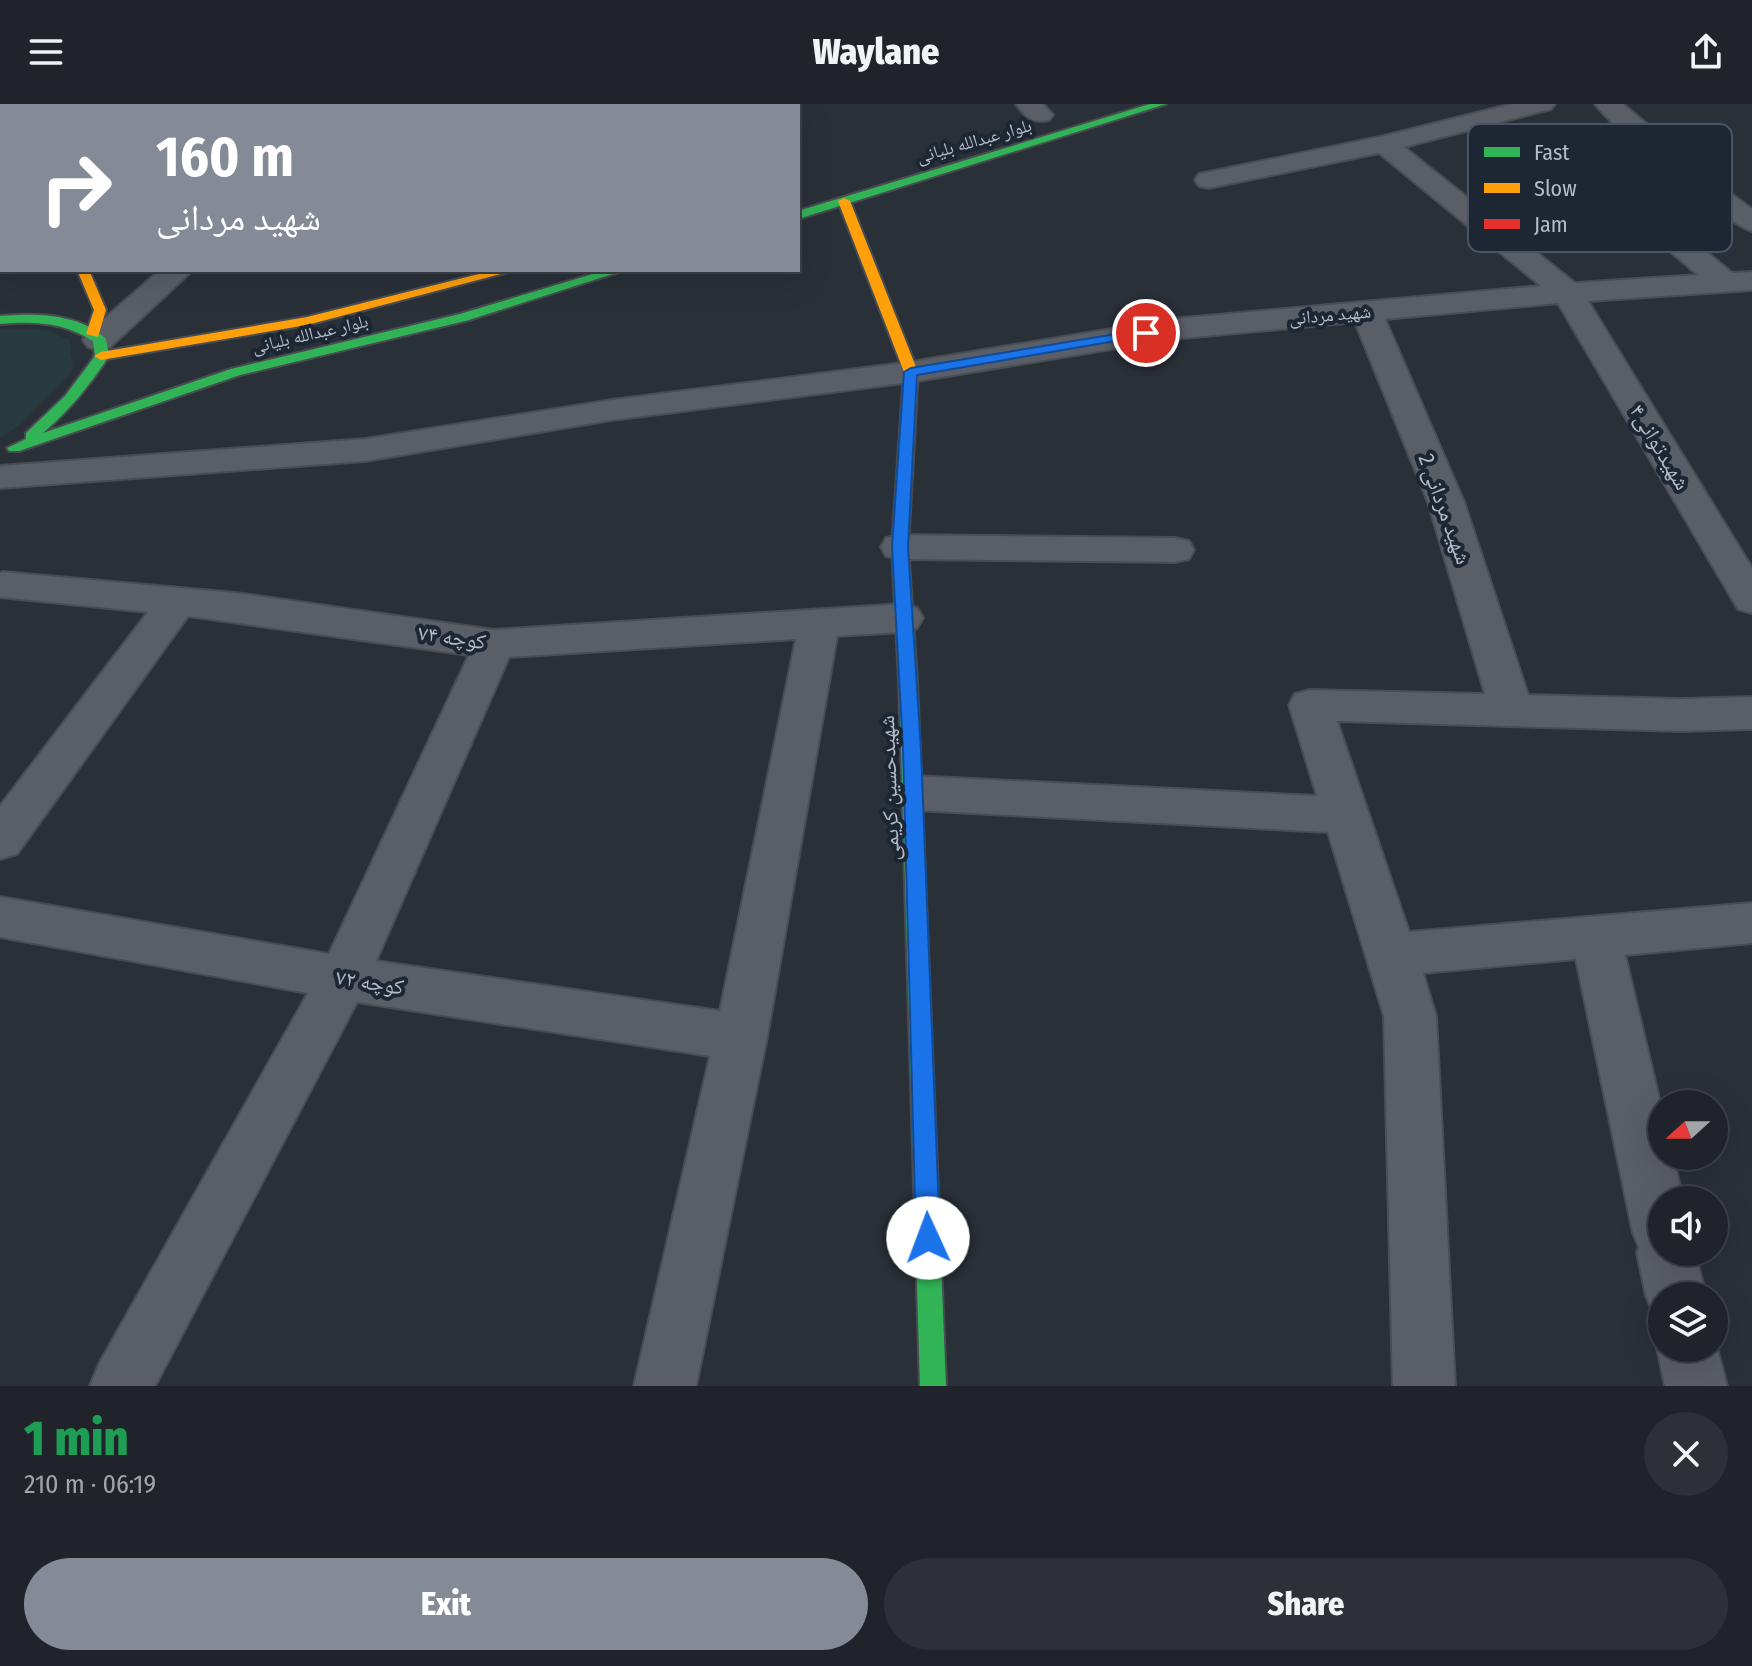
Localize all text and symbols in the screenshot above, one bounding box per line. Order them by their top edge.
icon: menu [24,30,68,74]
text: Waylane [813,30,939,74]
icon: share [1684,30,1728,74]
street label: بلوار عبدالله بلیانی [914,114,1034,168]
text: 160 m [156,124,294,191]
legend [1468,124,1732,252]
icon: right [24,136,128,240]
text: Fast [1534,139,1570,166]
text: Slow [1534,175,1577,202]
text: شهید مردانی [156,196,321,240]
text: Jam [1534,211,1568,238]
pin [1112,299,1180,367]
street label: شهید مردانی [1288,300,1372,330]
street label: بلوار عبدالله بلیانی [250,310,370,358]
icon: arrive [1124,311,1168,355]
street label: شهیدتوانی۴ [1624,399,1696,495]
street label: شهید مردانی 2 [1413,450,1477,568]
street label: کوچه ۷۴ [416,619,488,655]
street label: شهیدحسین کریمی [873,715,905,861]
street label: کوچه ۷۲ [334,963,406,1001]
north arrow [1648,1090,1728,1170]
map controls [1648,1090,1728,1362]
button: sound [1648,1186,1728,1266]
position arrow [886,1196,970,1280]
button: layers [1648,1282,1728,1362]
text: 1 min [24,1410,128,1468]
button: close [1644,1412,1728,1496]
text: 210 m · 06:19 [24,1469,156,1500]
button: Exit [24,1558,868,1650]
button: Share [884,1558,1728,1650]

